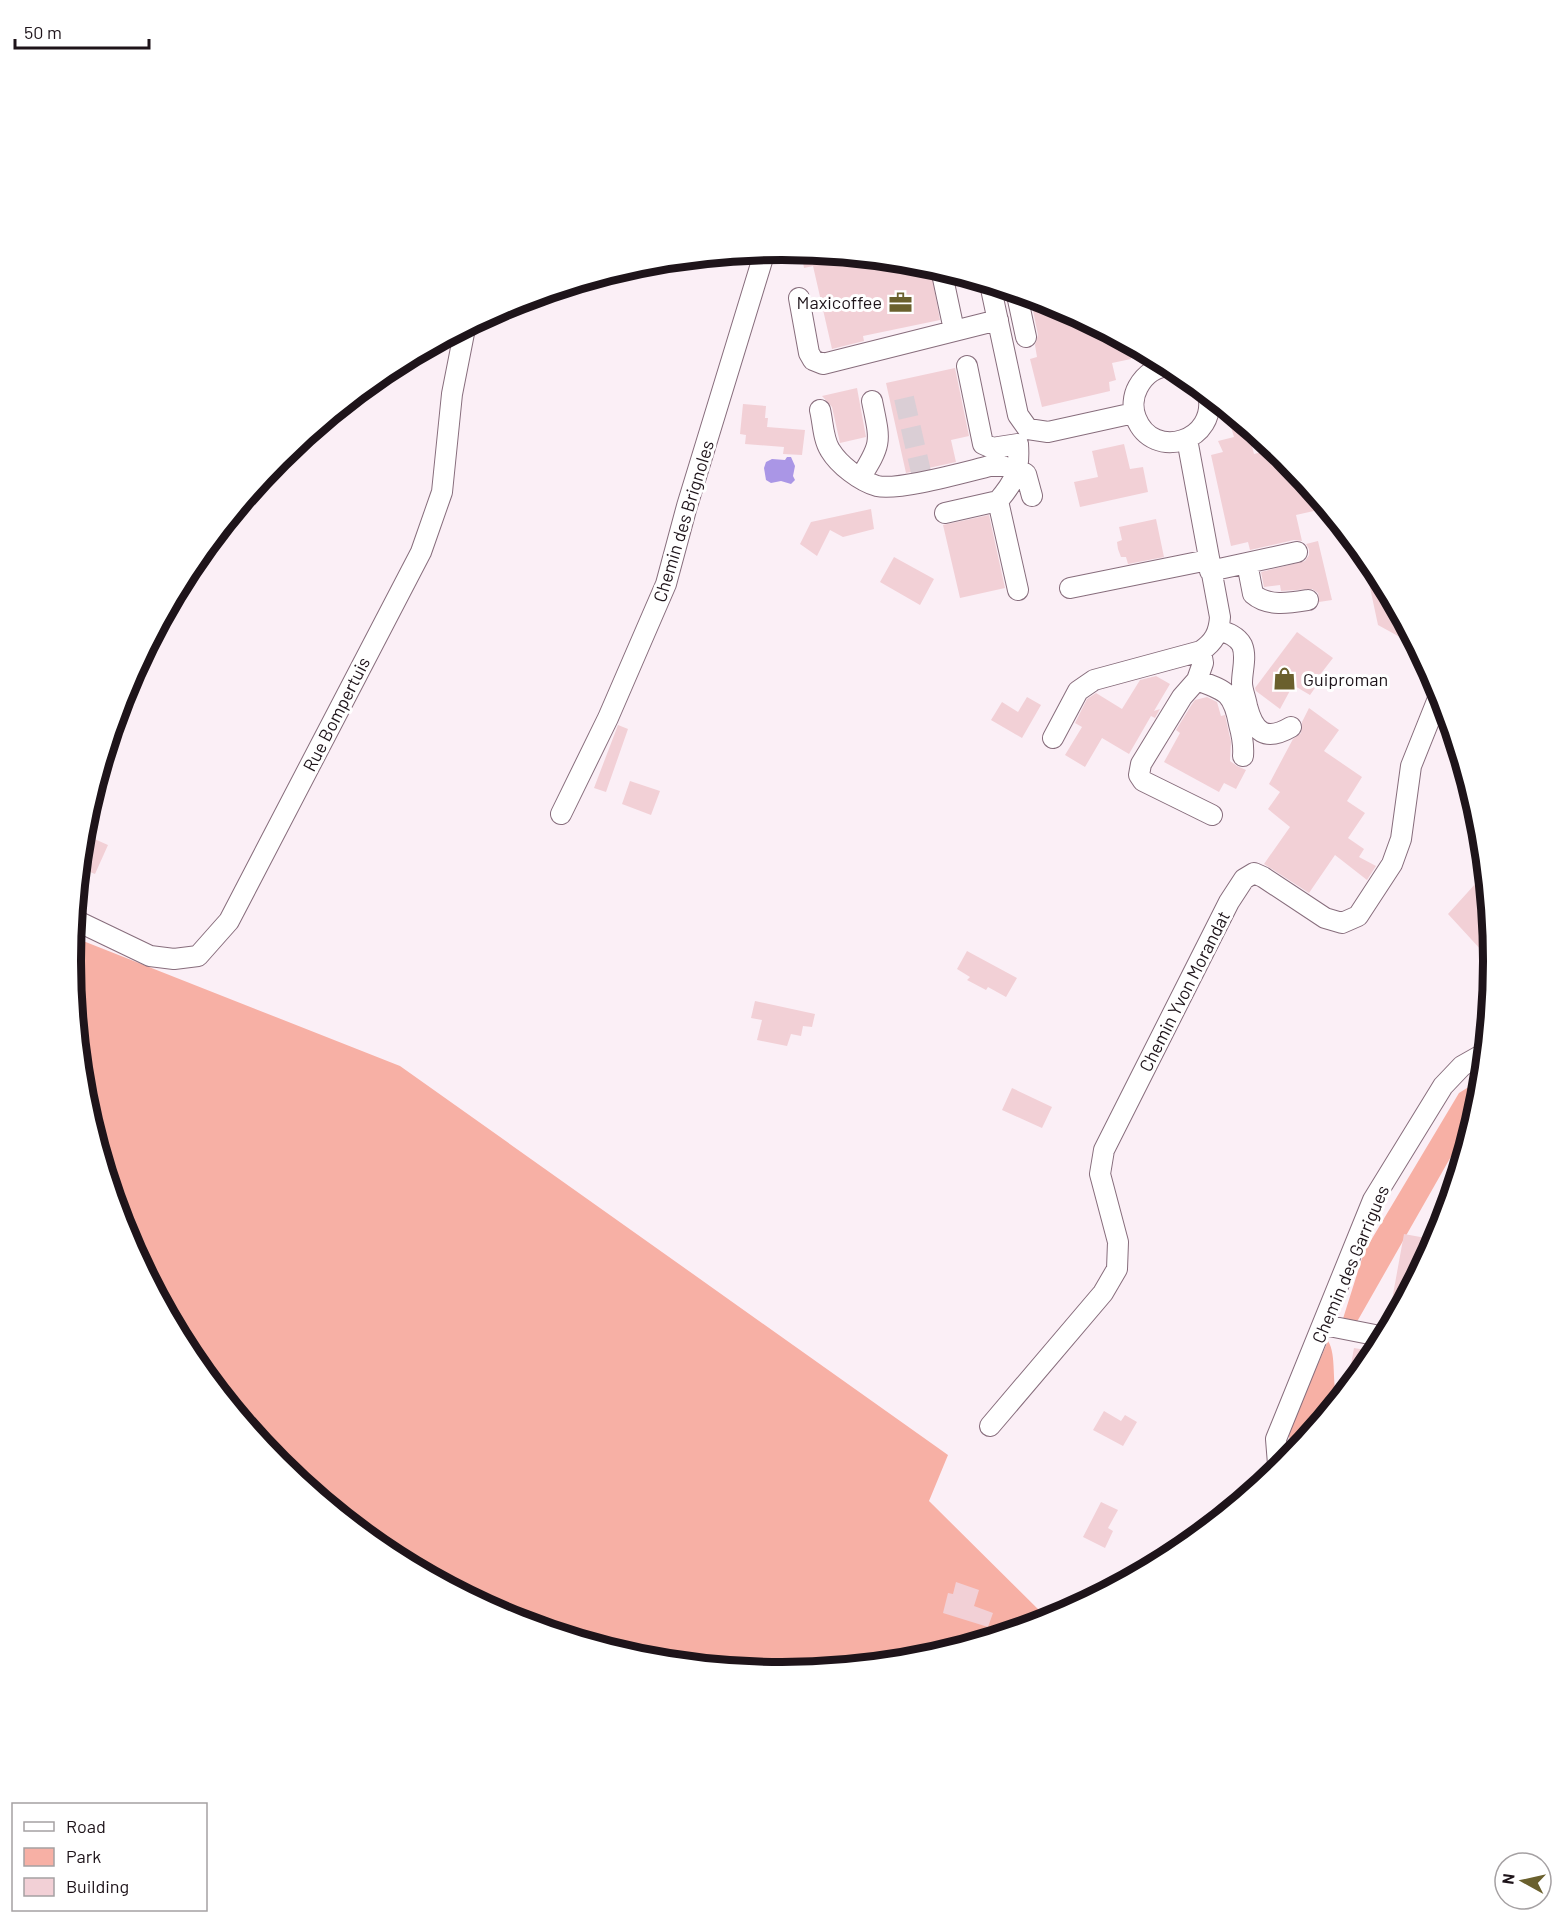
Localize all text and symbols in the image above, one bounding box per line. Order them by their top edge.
scale bar [15,12,148,50]
text: 50 m [24,21,62,43]
office icon: Maxicoffee [887,289,913,315]
place label: Maxicoffee [797,291,882,313]
street label: Chemin des Brignoles [648,437,718,605]
street label: Rue Bompertuis [298,653,374,775]
shop icon: Guiproman [1272,666,1298,692]
place label: Guiproman [1303,668,1388,690]
street label: Chemin Yvon Morandat [1134,907,1234,1075]
street label: Chemin des Garrigues [1307,1182,1393,1346]
legend [12,1803,207,1911]
text: Road [66,1815,106,1837]
text: Park [66,1845,101,1867]
north arrow [1493,1851,1553,1911]
text: N [1498,1872,1518,1885]
text: Building [66,1875,129,1897]

